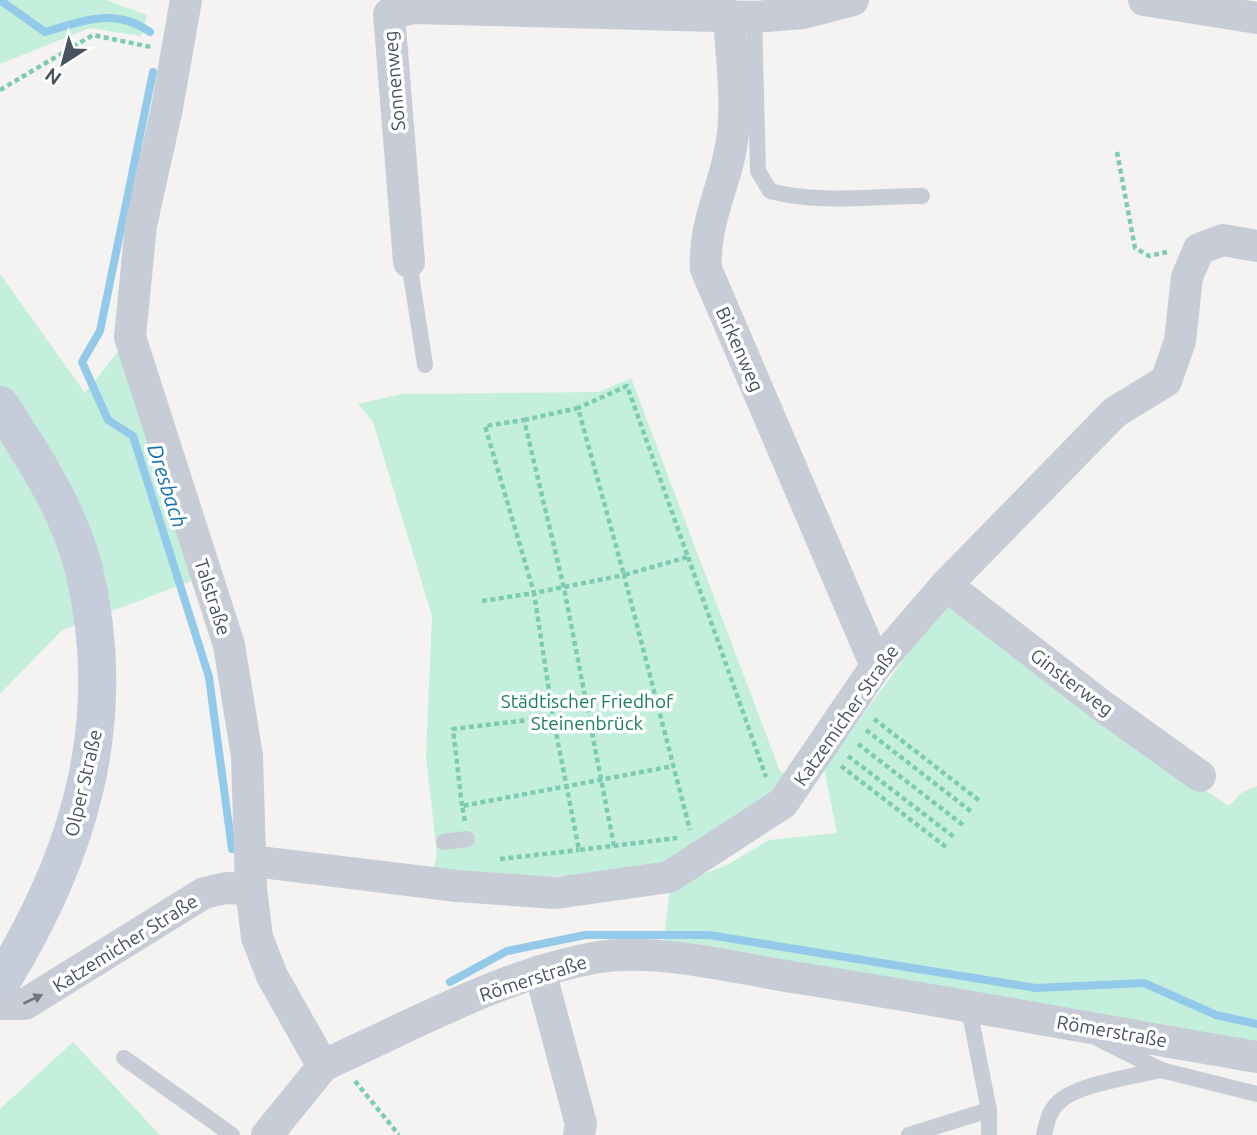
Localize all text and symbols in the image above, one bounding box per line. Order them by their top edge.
north arrow [28,28,98,98]
street label: Sonnenweg [379,30,409,132]
text: N [41,64,65,90]
street label: Birkenweg [712,303,768,395]
water label: Dresbach [143,441,193,530]
street label: Talstraße [190,556,236,638]
street label: Katzemicher Straße [789,640,903,790]
street label: Ginsterweg [1026,644,1118,720]
park label: Städtischer Friedhof Steinenbrück [501,690,674,734]
street label: Olper Straße [60,727,106,839]
street label: Katzemicher Straße [48,889,202,997]
street label: Römerstraße [477,950,589,1006]
one-way arrow [23,993,43,1005]
street label: Römerstraße [1055,1010,1169,1052]

